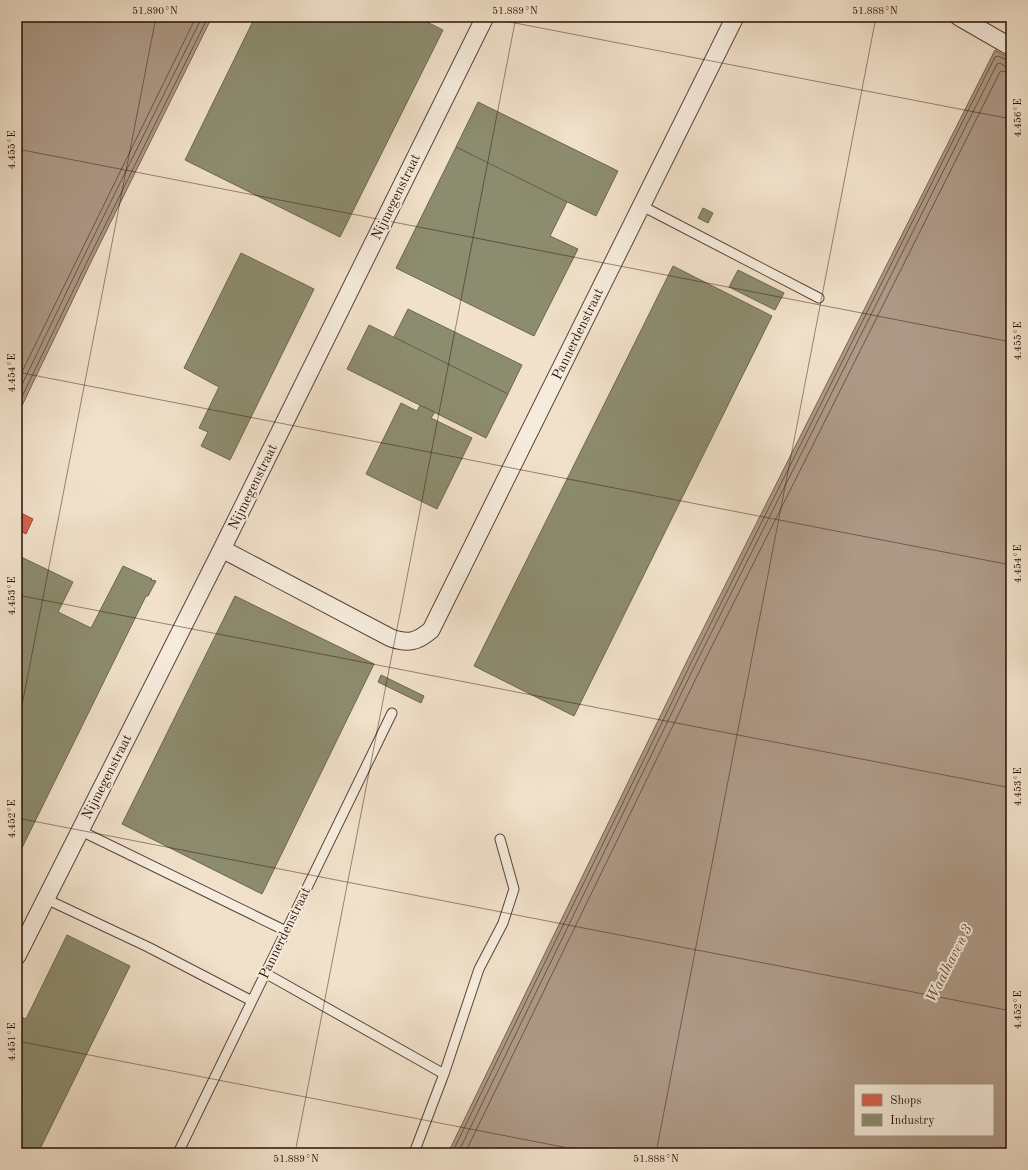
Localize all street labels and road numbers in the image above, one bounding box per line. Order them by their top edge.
street label: Nijmegenstraat [369,152,423,242]
street label: Pannerdenstraat [550,286,606,382]
street label: Nijmegenstraat [226,442,280,532]
street label: Nijmegenstraat [80,732,135,822]
street label: Pannerdenstraat [257,885,313,981]

